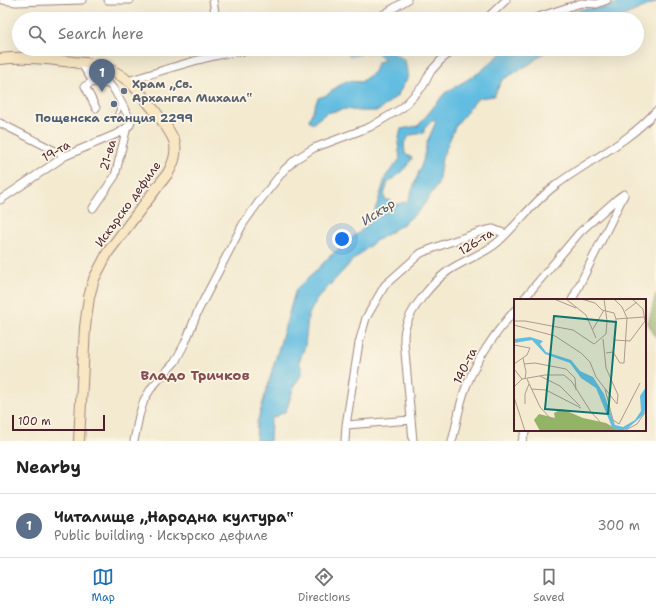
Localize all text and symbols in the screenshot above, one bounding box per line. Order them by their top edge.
search box [12,12,644,56]
icon: search [26,23,48,45]
text: Search here [58,24,144,44]
pin: 1 [89,59,115,92]
place label: Храм „Св. Архангел Михаил‟ [132,76,253,106]
marker: Храм „Св. Архангел Михаил‟ [119,86,129,96]
marker: Пощенска станция 2299 [109,99,119,109]
place label: Пощенска станция 2299 [35,110,193,126]
street label: 19-та [39,136,73,165]
street label: 21-ва [96,137,120,172]
street label: Искърско дефиле [91,158,165,250]
water label: Искър [358,195,398,229]
street label: 126-та [456,225,497,259]
your location [332,229,352,249]
inset map [514,299,646,431]
street label: 140-та [449,345,481,387]
district label: Владо Тричков [140,366,250,384]
scale bar [12,413,105,432]
text: 100 m [18,414,51,429]
text: Nearby [16,456,81,478]
text: Читалище „Народна култура‟ [54,507,294,527]
text: 1 [26,517,32,534]
text: 300 m [597,517,640,534]
text: Public building · Искърско дефиле [54,527,268,544]
tab: Map [91,566,115,605]
tab: Directions [298,566,350,605]
tab: Saved [533,566,565,605]

